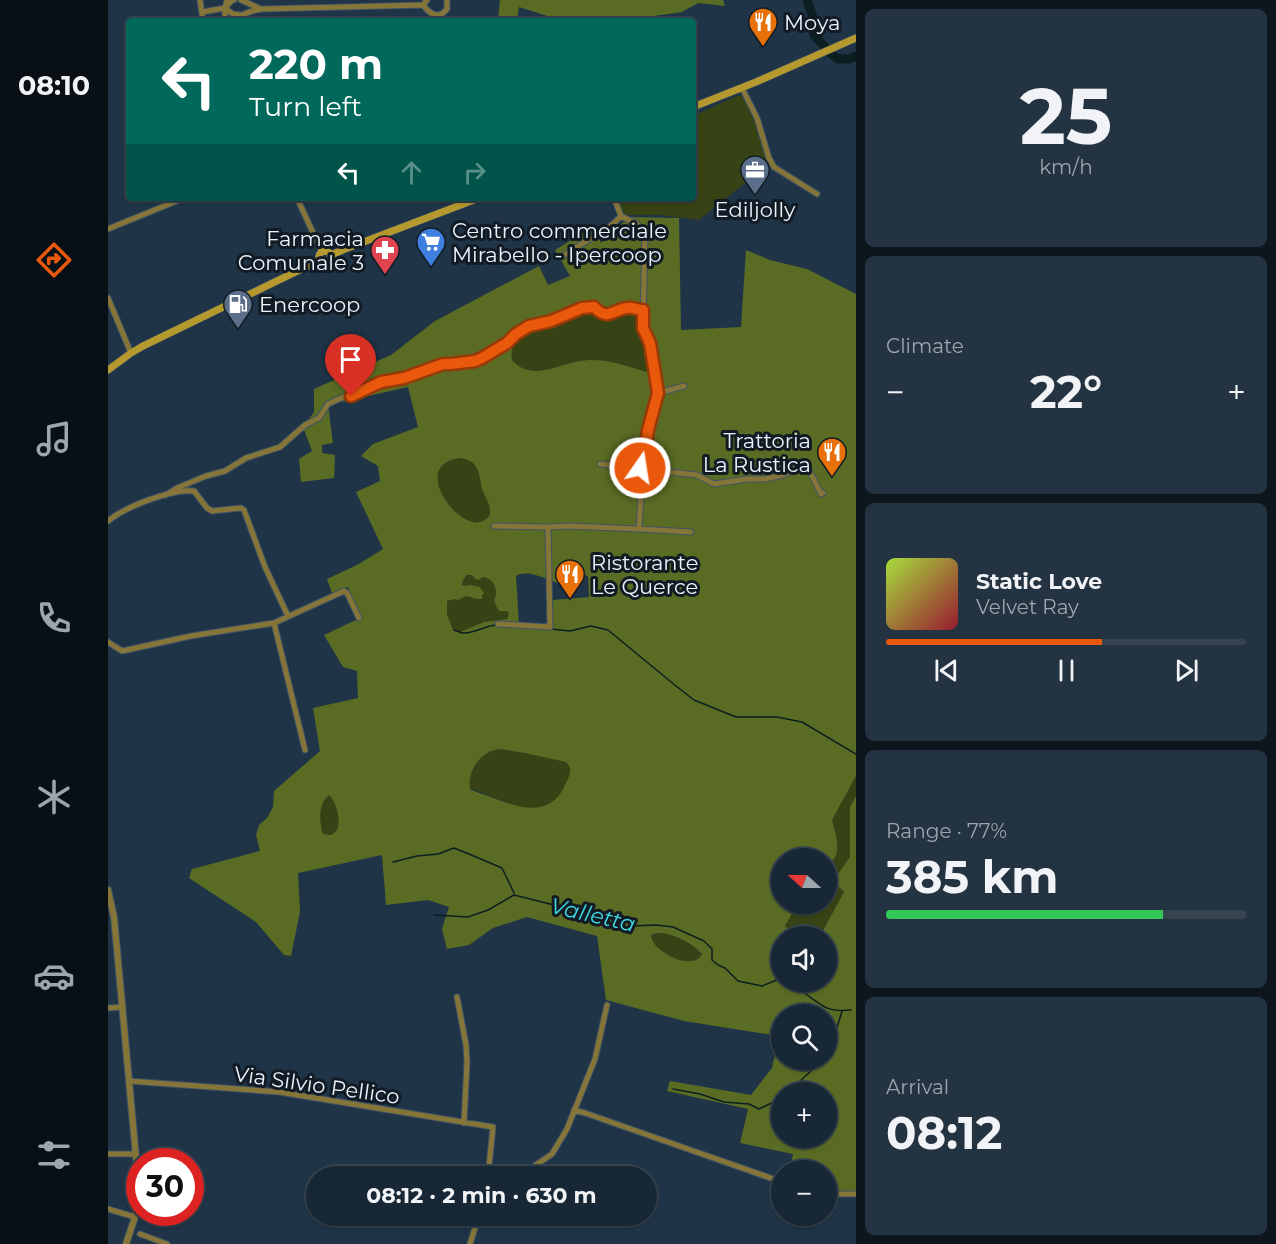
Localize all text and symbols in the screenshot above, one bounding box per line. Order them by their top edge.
restaurant icon: Moya [747,6,779,48]
place label: Moya [784,10,840,35]
text: 220 m [249,38,383,90]
icon: left [150,42,228,120]
text: 25 [1020,68,1112,164]
text: 08:10 [18,69,90,102]
text: Turn left [249,90,362,123]
office icon: Ediljolly [739,154,771,196]
text: km/h [1039,155,1093,179]
icon: left [332,156,365,189]
icon: ahead [395,156,428,189]
icon: right [458,156,491,189]
place label: Ediljolly [715,197,796,222]
place label: Centro commerciale Mirabello - Ipercoop [452,218,667,267]
place label: Farmacia Comunale 3 [238,226,364,275]
supermarket icon: Centro commerciale Mirabello - Ipercoop [415,226,447,268]
pharmacy icon: Farmacia Comunale 3 [369,234,401,276]
icon: directions [33,239,75,281]
fuel station icon: Enercoop [222,288,254,330]
place label: Enercoop [259,292,360,317]
pin [325,334,376,396]
text: Climate [886,334,964,358]
icon: arrive [334,343,367,376]
text: 22° [1030,364,1102,419]
text: − [886,372,905,412]
text: + [1227,372,1246,412]
icon: music [33,418,75,460]
place label: Trattoria La Rustica [703,428,811,477]
position arrow [608,436,672,500]
restaurant icon: Trattoria La Rustica [816,436,848,478]
place label: Ristorante Le Querce [591,550,698,599]
restaurant icon: Ristorante Le Querce [554,558,586,600]
text: Static Love [976,568,1102,595]
text: Velvet Ray [976,595,1079,619]
icon: phone [33,597,75,639]
icon: previous [930,654,963,687]
icon: pause [1050,654,1083,687]
icon: next [1170,654,1203,687]
icon: climate [33,776,75,818]
text: Range · 77% [886,819,1007,843]
north arrow [771,848,837,914]
map controls [771,848,837,1226]
text: 385 km [886,849,1058,904]
water label: Valletta [548,892,638,938]
button: sound [771,926,837,992]
icon: car [33,955,75,997]
button: search [771,1004,837,1070]
street label: Via Silvio Pellico [233,1061,401,1109]
text: Arrival [886,1075,949,1099]
button: + [771,1082,837,1148]
text: 08:12 [886,1105,1002,1160]
icon: filters [33,1134,75,1176]
speed limit sign: 30 [126,1148,204,1226]
button: − [771,1160,837,1226]
text: 08:12 · 2 min · 630 m [366,1182,597,1209]

